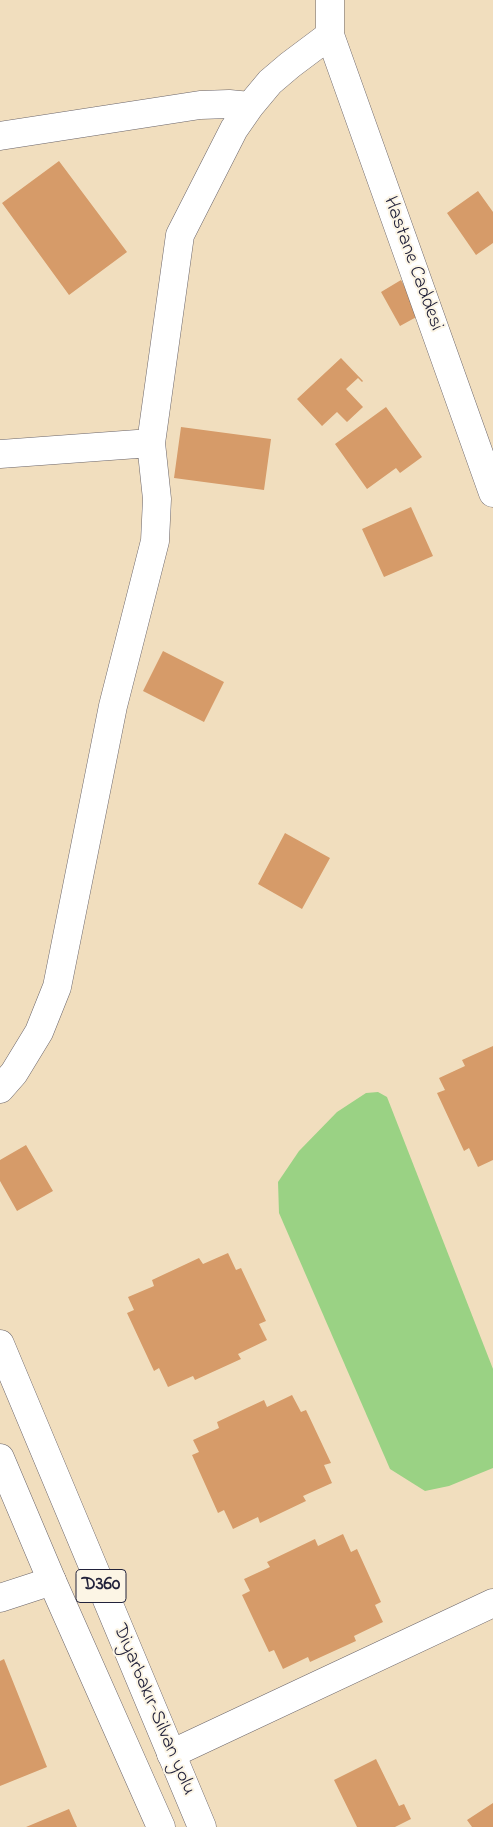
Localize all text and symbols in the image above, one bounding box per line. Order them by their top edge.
street label: Hastane Caddesi [377,194,447,334]
road number: D360 [76,1570,126,1602]
street label: Diyarbakır-Silvan yolu [106,1621,200,1799]

